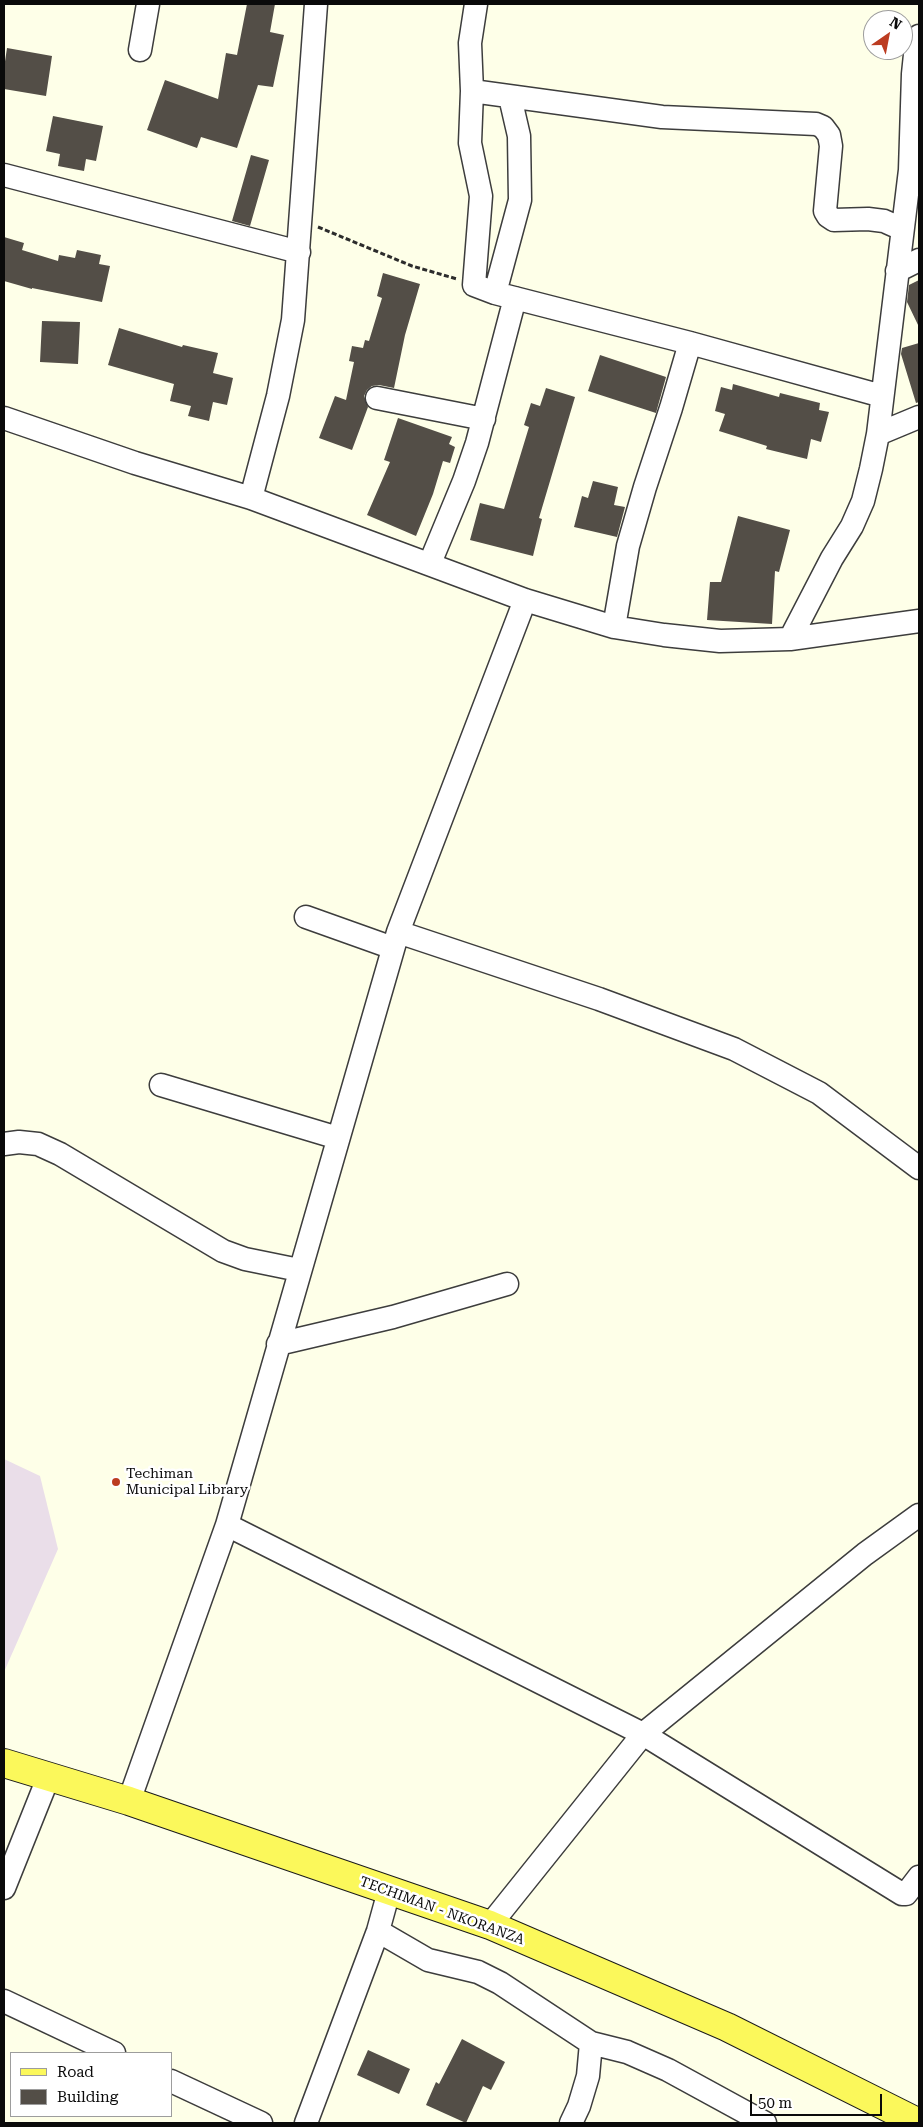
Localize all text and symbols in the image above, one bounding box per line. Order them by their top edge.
north arrow [863,10,913,60]
text: N [887,14,905,33]
place label: Techiman Municipal Library [126,1466,248,1498]
marker: Techiman Municipal Library [110,1476,122,1488]
street label: TECHIMAN - NKORANZA [357,1873,527,1949]
legend [10,2052,172,2117]
text: Road [57,2063,94,2081]
scale bar [753,2084,886,2116]
text: Building [57,2088,118,2106]
text: 50 m [758,2094,792,2112]

